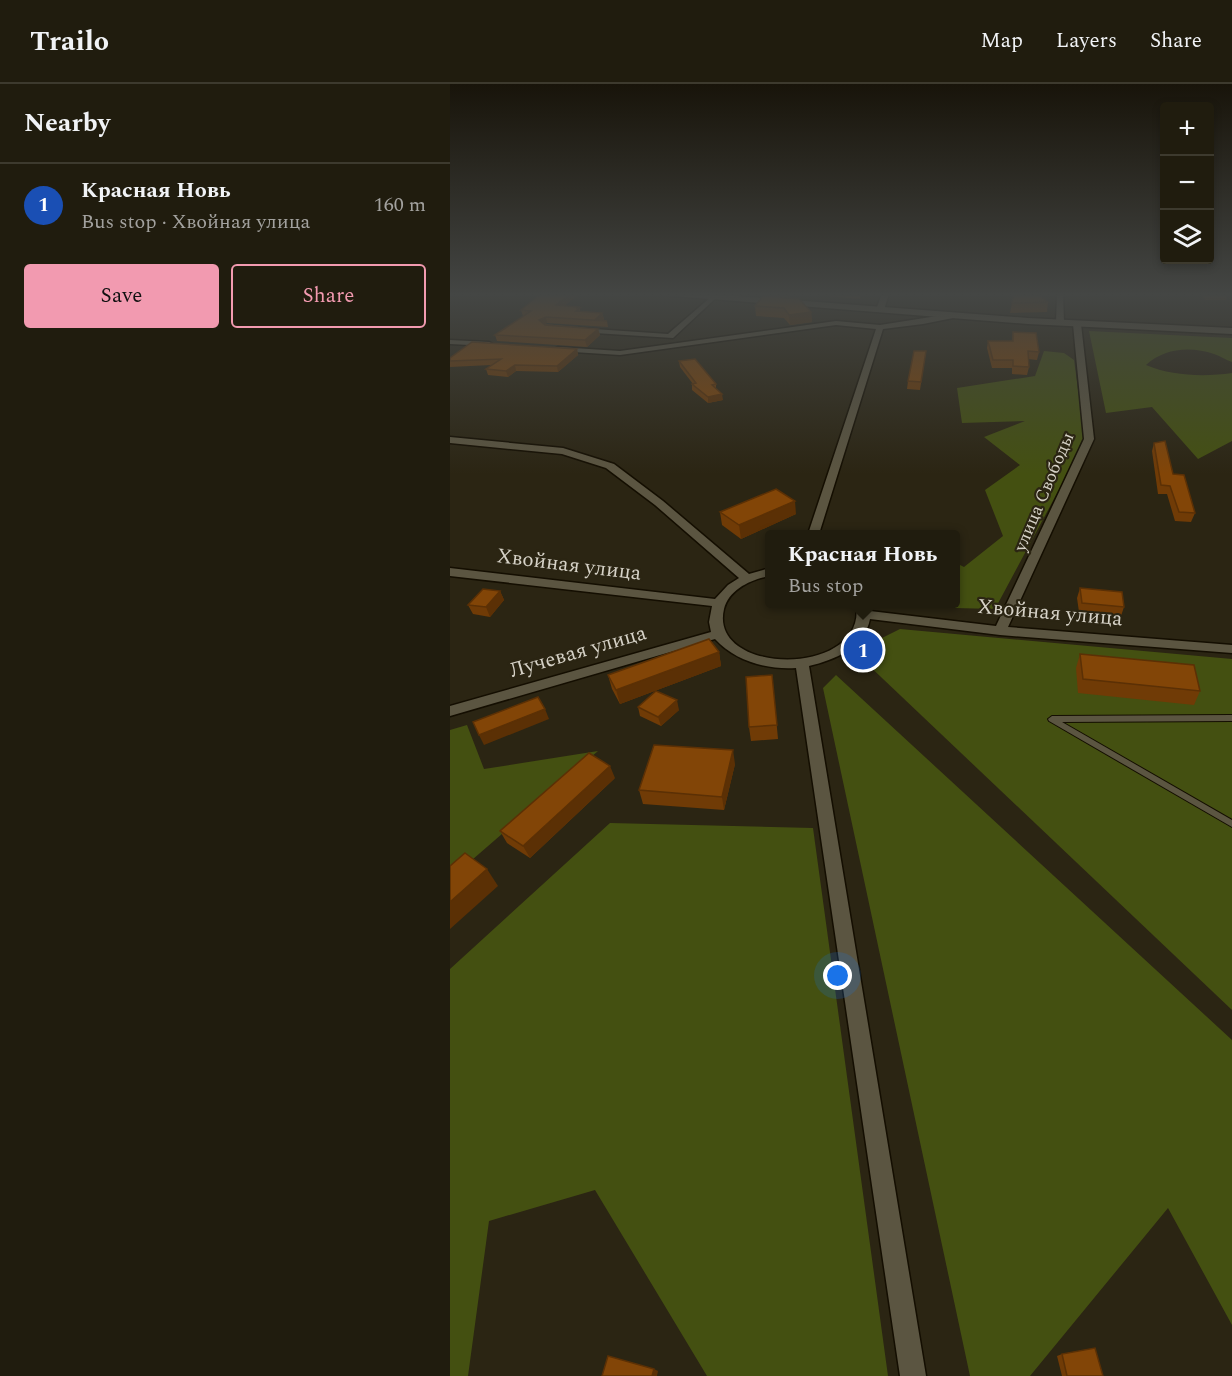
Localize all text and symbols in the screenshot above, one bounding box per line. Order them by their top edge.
text: Trailo [30,20,109,63]
text: Map [981,25,1023,57]
text: Layers [1056,25,1117,57]
text: Share [1150,25,1202,57]
map controls [1160,102,1214,264]
button: + [1160,102,1214,156]
text: Nearby [24,103,110,143]
button: − [1160,156,1214,210]
text: Красная Новь [81,174,231,207]
text: 1 [38,190,49,220]
text: 160 m [374,190,426,220]
text: Bus stop · Хвойная улица [81,207,310,237]
button: layers [1160,210,1214,264]
button: Save [24,264,219,328]
button: Share [231,264,426,328]
street label: улица Свободы [1006,428,1081,557]
popup [765,530,960,608]
text: Красная Новь [788,538,937,571]
street label: Хвойная улица [495,540,644,590]
text: Bus stop [788,571,863,601]
street label: Хвойная улица [976,591,1125,635]
street label: Лучевая улица [506,617,651,687]
pin: 1 [844,628,882,672]
your location [823,961,852,990]

